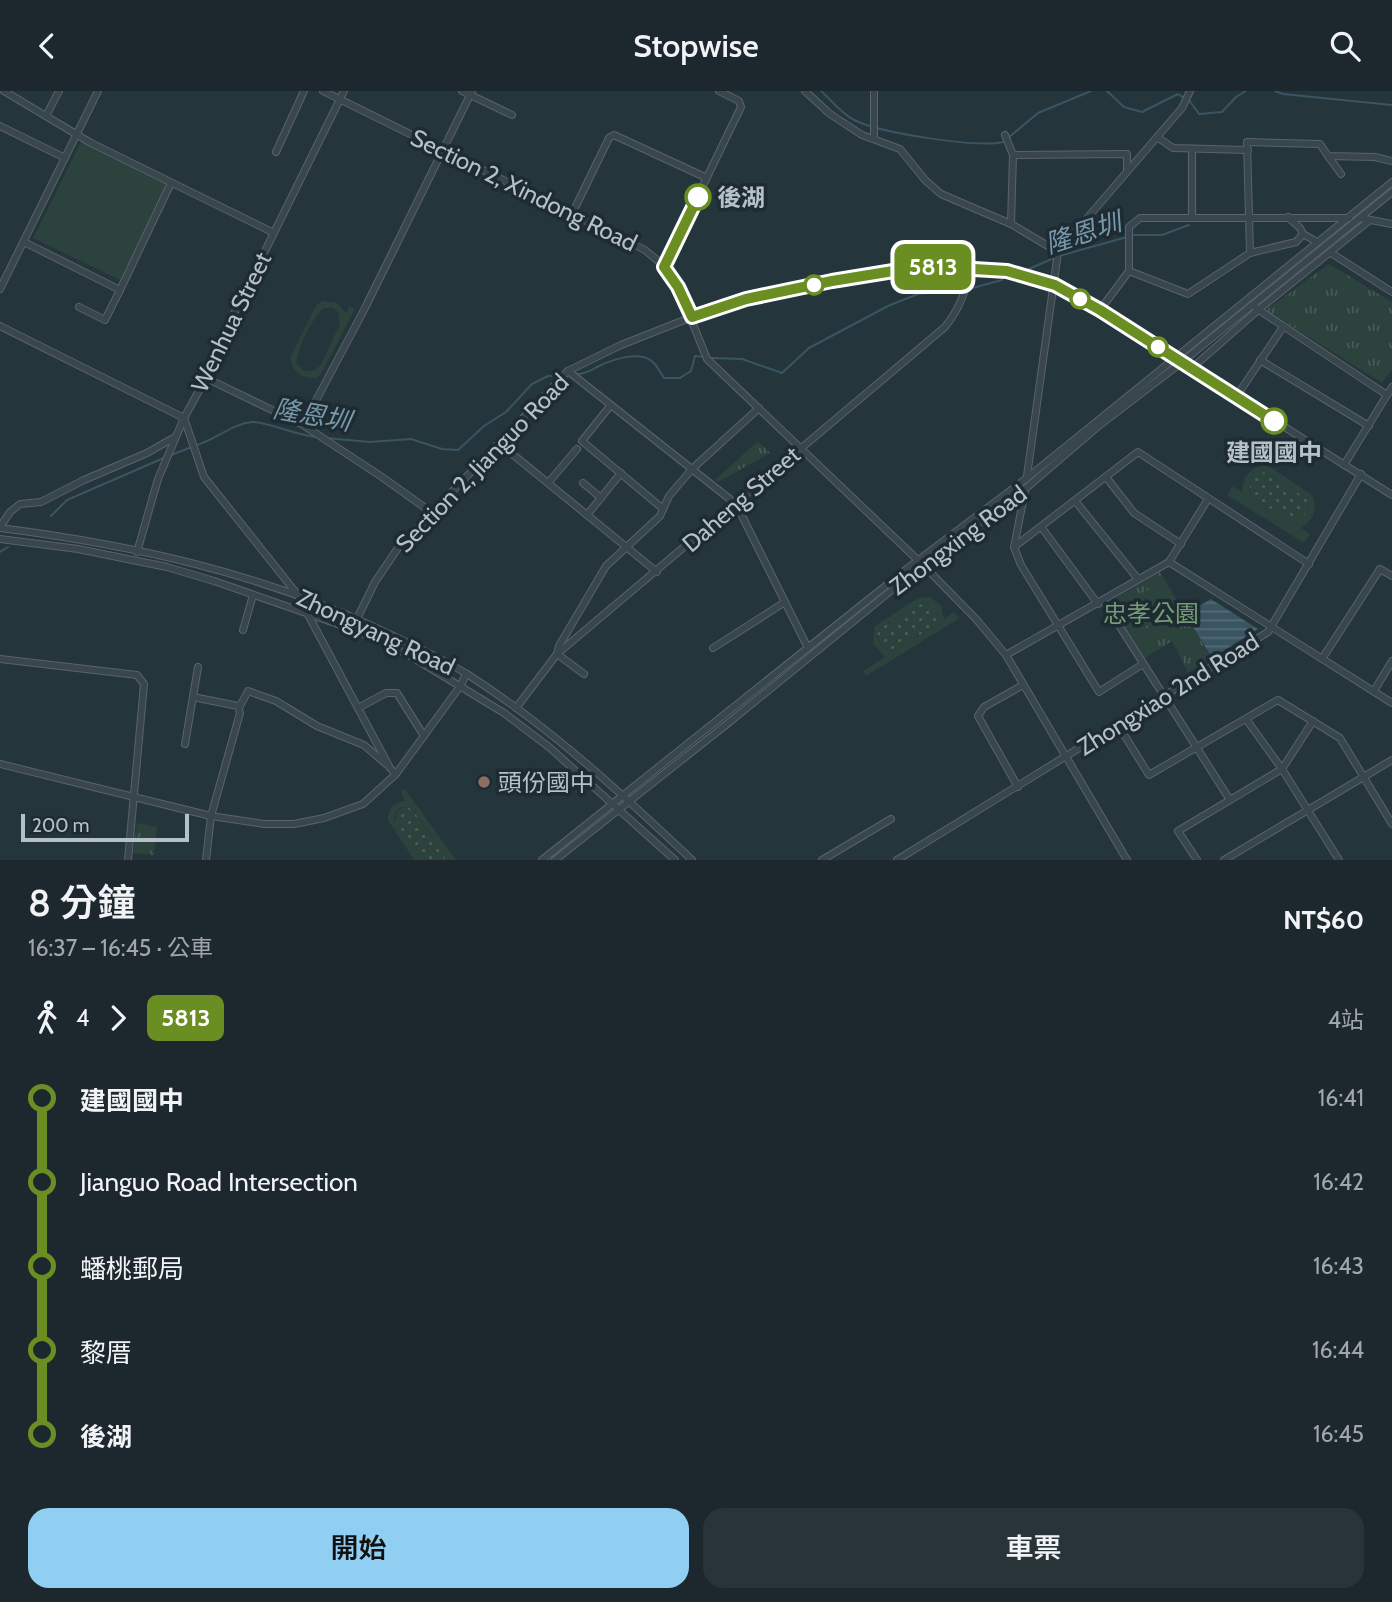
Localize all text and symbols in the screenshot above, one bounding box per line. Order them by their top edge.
text: Stopwise [633,26,759,65]
icon: back [28,27,66,65]
icon: search [1326,27,1364,65]
street label: Section 2, Xindong Road [406,123,642,257]
place label: 後湖 [717,183,765,212]
marker: 後湖 [685,184,711,210]
water label: 隆恩圳 [1041,204,1129,260]
line badge: 5813 [884,244,982,290]
street label: Wenhua Street [185,247,277,397]
text: 5813 [908,252,958,281]
unlabelled marker [804,275,824,295]
unlabelled marker [1070,289,1090,309]
unlabelled marker [1148,337,1168,357]
street label: Section 2, Jianguo Road [389,368,575,558]
water label: 隆恩圳 [271,392,357,438]
marker: 建國國中 [1261,408,1287,434]
place label: 建國國中 [1226,438,1322,467]
street label: Daheng Street [676,440,806,558]
street label: Zhongxing Road [884,479,1032,601]
street label: Zhongyang Road [292,583,460,681]
park label: 忠孝公園 [1103,599,1199,628]
street label: Zhongxiao 2nd Road [1072,627,1264,761]
place label: 頭份國中 [498,768,594,797]
marker: 頭份國中 [476,774,492,790]
scale bar [21,811,189,843]
text: 200 m [32,814,89,837]
text: 8 分鐘 [28,879,136,926]
text: NT$60 [1283,904,1364,936]
text: 16:37 – 16:45 · 公車 [28,934,213,962]
icon: walk [28,999,66,1037]
icon: forward [99,999,137,1037]
text: 5813 [161,1003,210,1032]
text: 4 [76,1004,89,1032]
text: 4站 [1328,1006,1364,1034]
text: 16:41 [1318,1084,1364,1112]
text: 建國國中 [80,1085,184,1117]
text: Jianguo Road Intersection [80,1166,358,1198]
text: 16:42 [1313,1168,1364,1196]
text: 16:43 [1313,1252,1364,1280]
text: 蟠桃郵局 [80,1253,184,1285]
text: 16:44 [1312,1336,1364,1364]
text: 黎厝 [80,1337,132,1369]
text: 16:45 [1313,1420,1364,1448]
text: 後湖 [80,1421,132,1453]
button: 開始 [28,1508,689,1588]
button: 車票 [703,1508,1364,1588]

